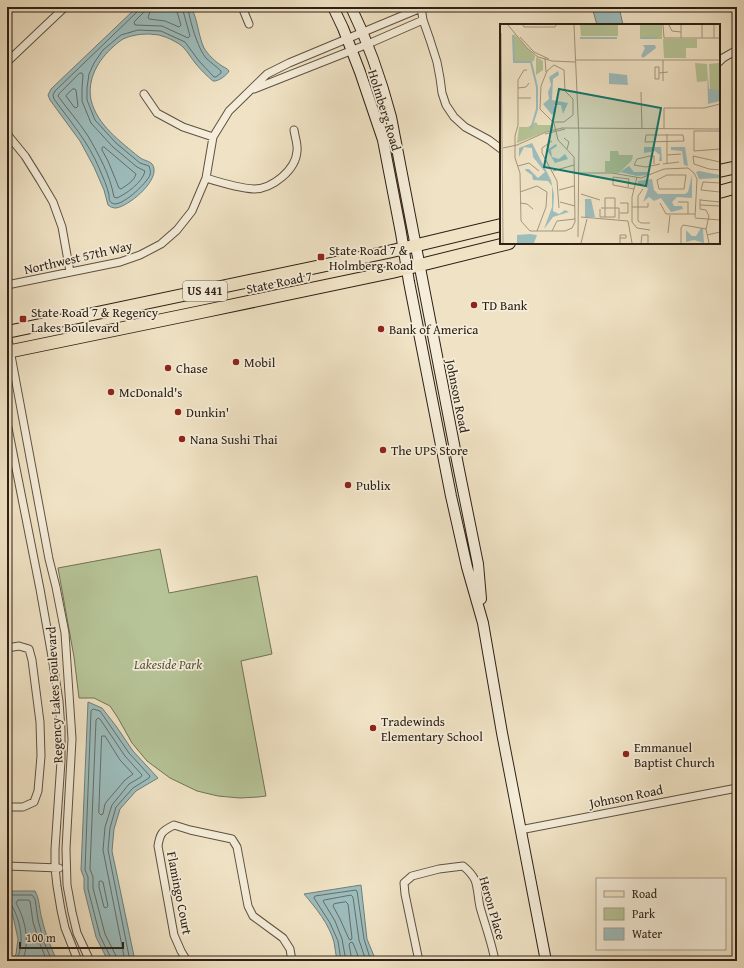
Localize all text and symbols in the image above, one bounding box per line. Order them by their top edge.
inset map [500,24,720,244]
street label: Holmberg Road [363,67,406,153]
street label: Northwest 57th Way [22,236,135,279]
place label: State Road 7 & Holmberg Road [329,241,413,275]
marker: State Road 7 & Holmberg Road [316,252,326,262]
street label: State Road 7 [244,266,314,299]
road number: US 441 [183,281,227,301]
place label: TD Bank [482,296,528,315]
marker: TD Bank [469,300,479,310]
place label: State Road 7 & Regency Lakes Boulevard [31,303,159,337]
marker: State Road 7 & Regency Lakes Boulevard [18,314,28,324]
place label: Bank of America [389,320,479,339]
marker: Bank of America [376,324,386,334]
place label: Mobil [244,353,276,372]
street label: Johnson Road [441,356,474,435]
marker: Mobil [231,357,241,367]
place label: Chase [176,359,208,378]
marker: Chase [163,363,173,373]
place label: McDonald's [119,383,183,402]
marker: McDonald's [106,387,116,397]
place label: Dunkin' [186,403,229,422]
marker: Dunkin' [173,407,183,417]
place label: Nana Sushi Thai [190,430,278,449]
marker: Nana Sushi Thai [177,434,187,444]
place label: The UPS Store [391,441,468,460]
marker: The UPS Store [378,445,388,455]
place label: Publix [356,476,391,495]
marker: Publix [343,480,353,490]
street label: Regency Lakes Boulevard [41,626,68,764]
park label: Lakeside Park [133,655,202,674]
place label: Tradewinds Elementary School [381,712,483,746]
marker: Tradewinds Elementary School [368,723,378,733]
place label: Emmanuel Baptist Church [634,738,716,772]
marker: Emmanuel Baptist Church [621,749,631,759]
street label: Johnson Road [586,780,665,813]
street label: Flamingo Court [162,850,197,937]
street label: Heron Place [474,874,511,942]
legend [596,878,726,950]
text: Road [632,885,658,902]
text: Park [632,905,656,922]
scale bar [20,924,123,950]
text: Water [632,925,662,942]
text: 100 m [26,929,56,946]

